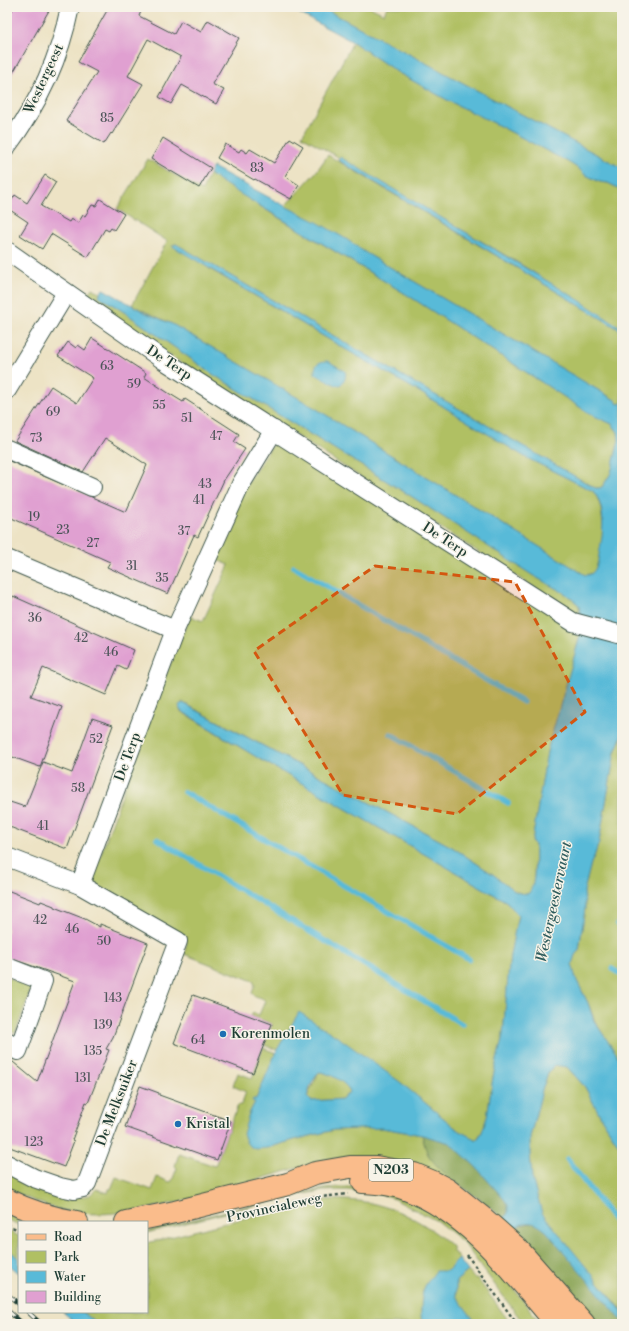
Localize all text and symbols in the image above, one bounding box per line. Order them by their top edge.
street label: Westergeest [19,41,68,118]
house number: 85 [100,111,114,126]
house number: 83 [250,161,264,176]
street label: De Terp [143,342,195,384]
house number: 63 [100,359,114,374]
house number: 59 [127,377,141,392]
house number: 55 [152,398,166,413]
house number: 69 [46,405,60,420]
house number: 51 [181,411,194,426]
house number: 47 [210,429,222,444]
house number: 73 [30,431,43,446]
house number: 43 [198,477,212,492]
house number: 41 [193,493,206,508]
house number: 19 [28,510,40,525]
street label: De Terp [419,519,471,561]
house number: 23 [56,523,70,538]
house number: 37 [178,524,190,539]
house number: 27 [87,536,99,551]
house number: 31 [126,559,139,574]
house number: 35 [155,571,169,586]
house number: 36 [28,611,42,626]
house number: 42 [74,631,88,646]
house number: 46 [104,645,118,660]
street label: De Terp [111,730,145,784]
house number: 52 [89,732,103,747]
house number: 58 [71,781,85,796]
house number: 41 [37,819,50,834]
water label: Westergeestervaart [532,839,576,964]
house number: 42 [33,913,47,928]
house number: 46 [65,922,79,937]
house number: 50 [97,934,111,949]
house number: 143 [104,991,123,1006]
house number: 139 [93,1018,113,1033]
place label: Korenmolen [231,1025,311,1043]
marker: Korenmolen [218,1029,228,1039]
house number: 64 [191,1033,205,1048]
house number: 135 [84,1044,103,1059]
street label: De Melksuiker [92,1057,142,1149]
house number: 131 [75,1071,92,1086]
place label: Kristal [186,1115,230,1133]
marker: Kristal [173,1119,183,1129]
house number: 123 [25,1135,44,1150]
road number: N203 [369,1159,413,1181]
street label: Provincialeweg [225,1189,324,1227]
legend [18,1221,148,1313]
text: Road [54,1230,82,1245]
text: Park [54,1250,80,1265]
text: Water [53,1270,86,1285]
text: Building [53,1290,102,1305]

